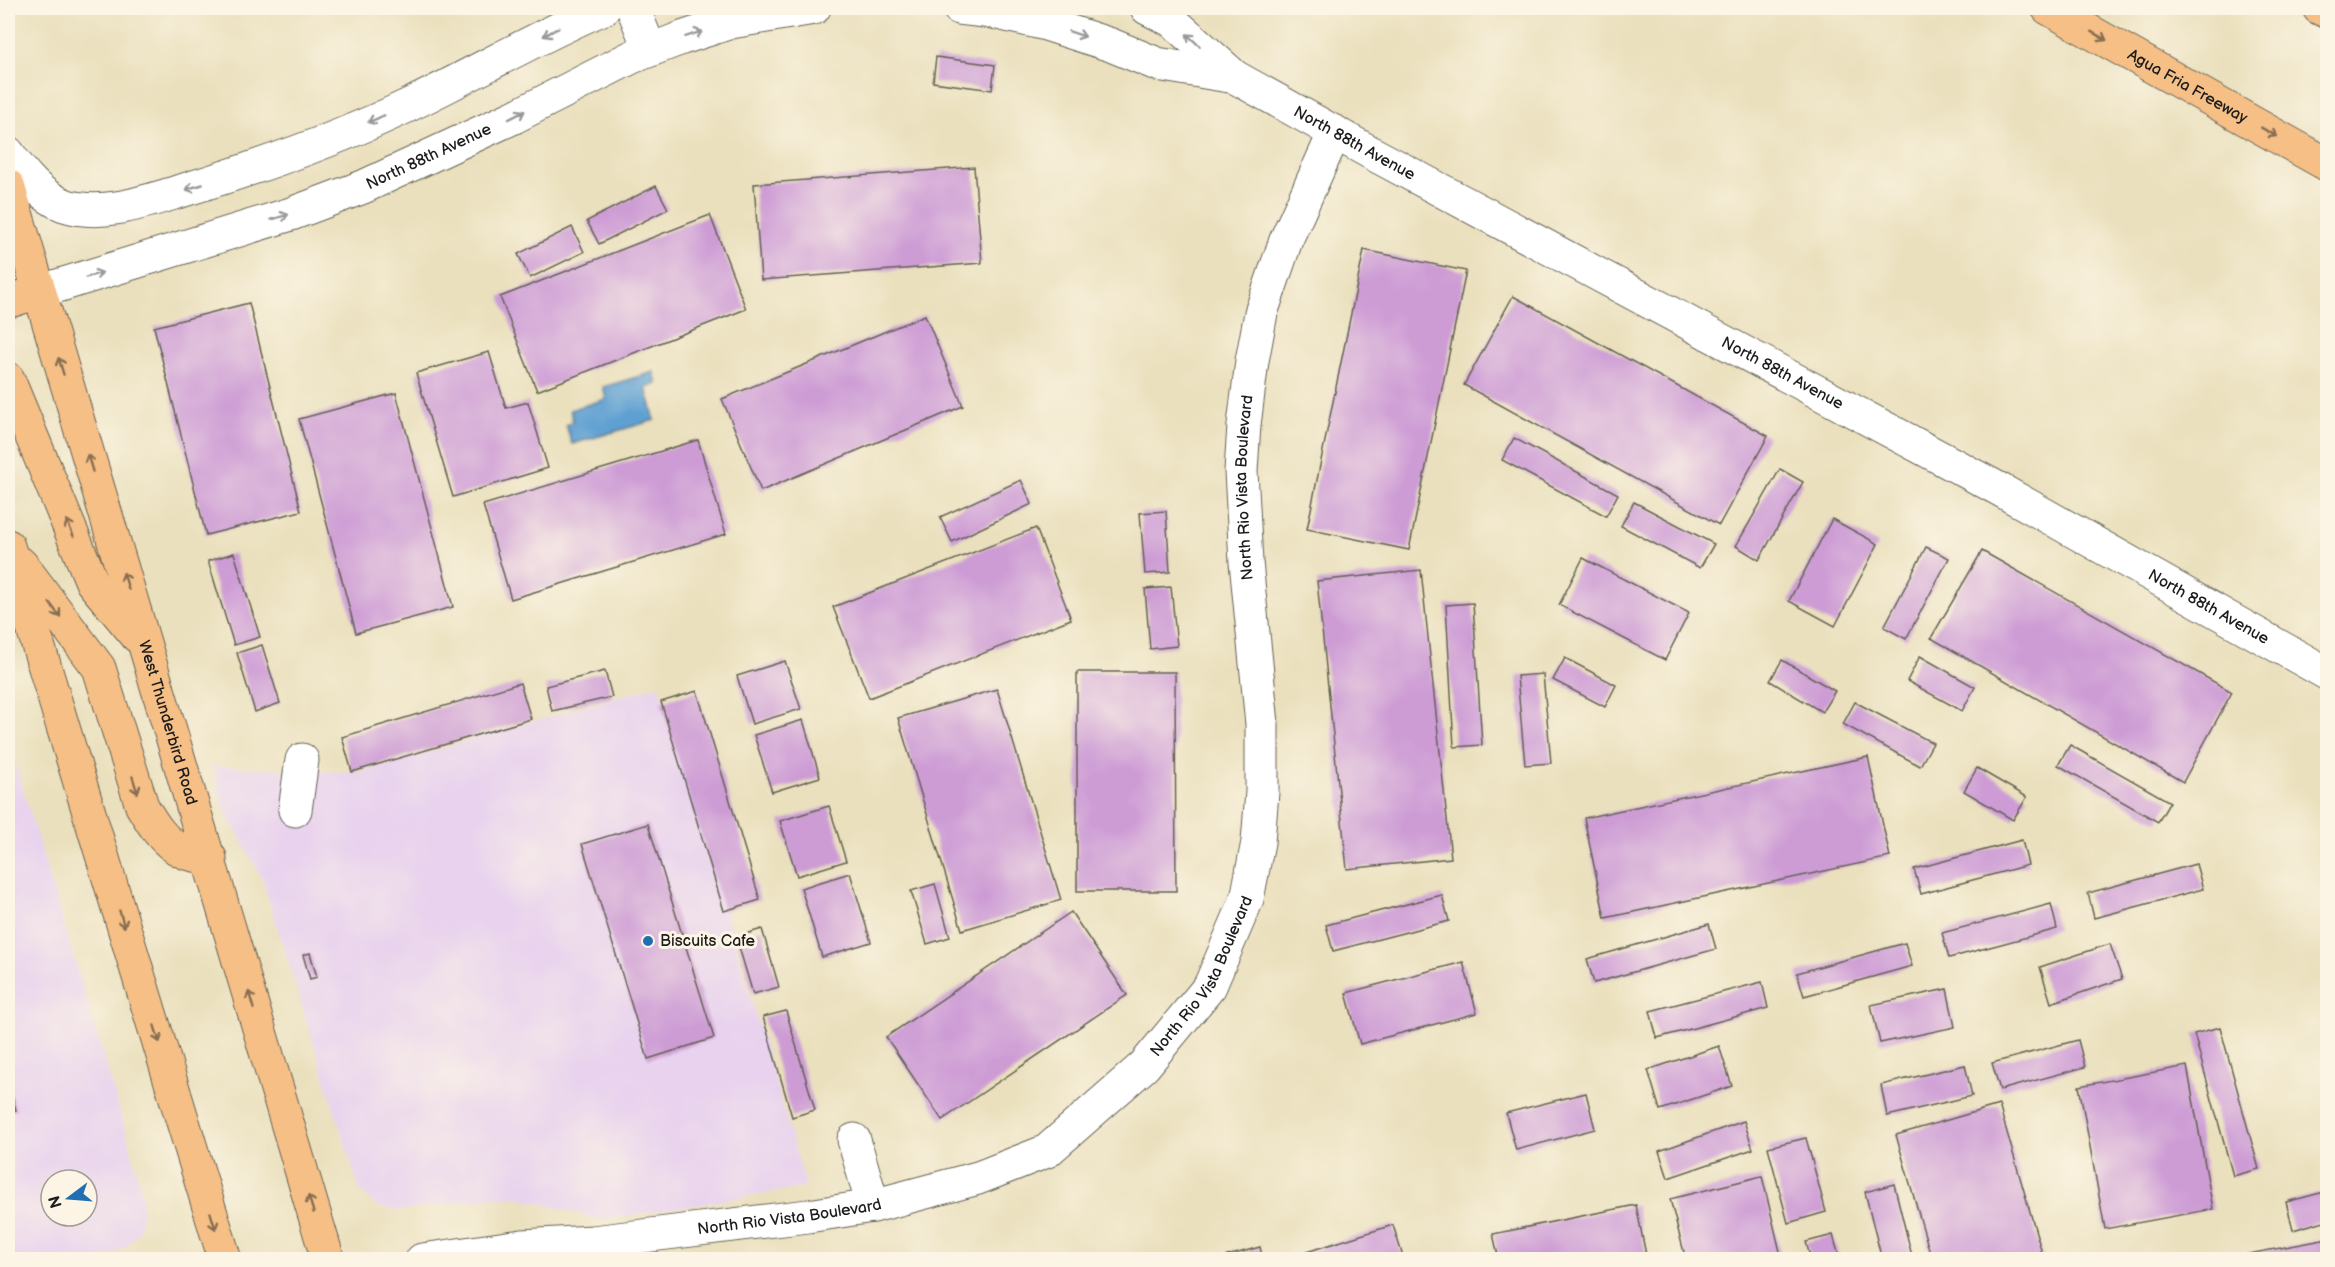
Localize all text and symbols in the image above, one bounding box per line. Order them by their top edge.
one-way arrow [542,27,560,38]
one-way arrow [684,28,703,39]
one-way arrow [1067,30,1086,41]
one-way arrow [2090,31,2108,42]
one-way arrow [1186,33,1201,47]
street label: Agua Fria Freeway [2124,45,2251,128]
street label: North 88th Avenue [1290,102,1419,184]
one-way arrow [508,109,526,121]
one-way arrow [368,114,386,126]
street label: North 88th Avenue [363,119,495,194]
one-way arrow [2260,126,2277,138]
one-way arrow [185,182,204,193]
one-way arrow [270,211,289,222]
one-way arrow [84,269,103,280]
street label: North 88th Avenue [1718,333,1847,414]
one-way arrow [54,357,65,376]
street label: North Rio Vista Boulevard [1231,394,1257,581]
one-way arrow [84,454,95,473]
one-way arrow [64,519,75,538]
street label: North 88th Avenue [2145,565,2273,649]
one-way arrow [120,572,131,591]
one-way arrow [49,601,61,617]
street label: West Thunderbird Road [134,638,201,807]
one-way arrow [130,775,141,794]
street label: North Rio Vista Boulevard [1146,893,1257,1060]
one-way arrow [117,909,128,928]
place label: Biscuits Cafe [660,932,756,951]
marker: Biscuits Cafe [641,934,655,948]
one-way arrow [245,991,256,1010]
one-way arrow [152,1024,163,1043]
north arrow [39,1168,99,1228]
text: N [45,1193,67,1210]
one-way arrow [305,1195,316,1214]
street label: North Rio Vista Boulevard [696,1195,884,1239]
one-way arrow [208,1211,219,1230]

